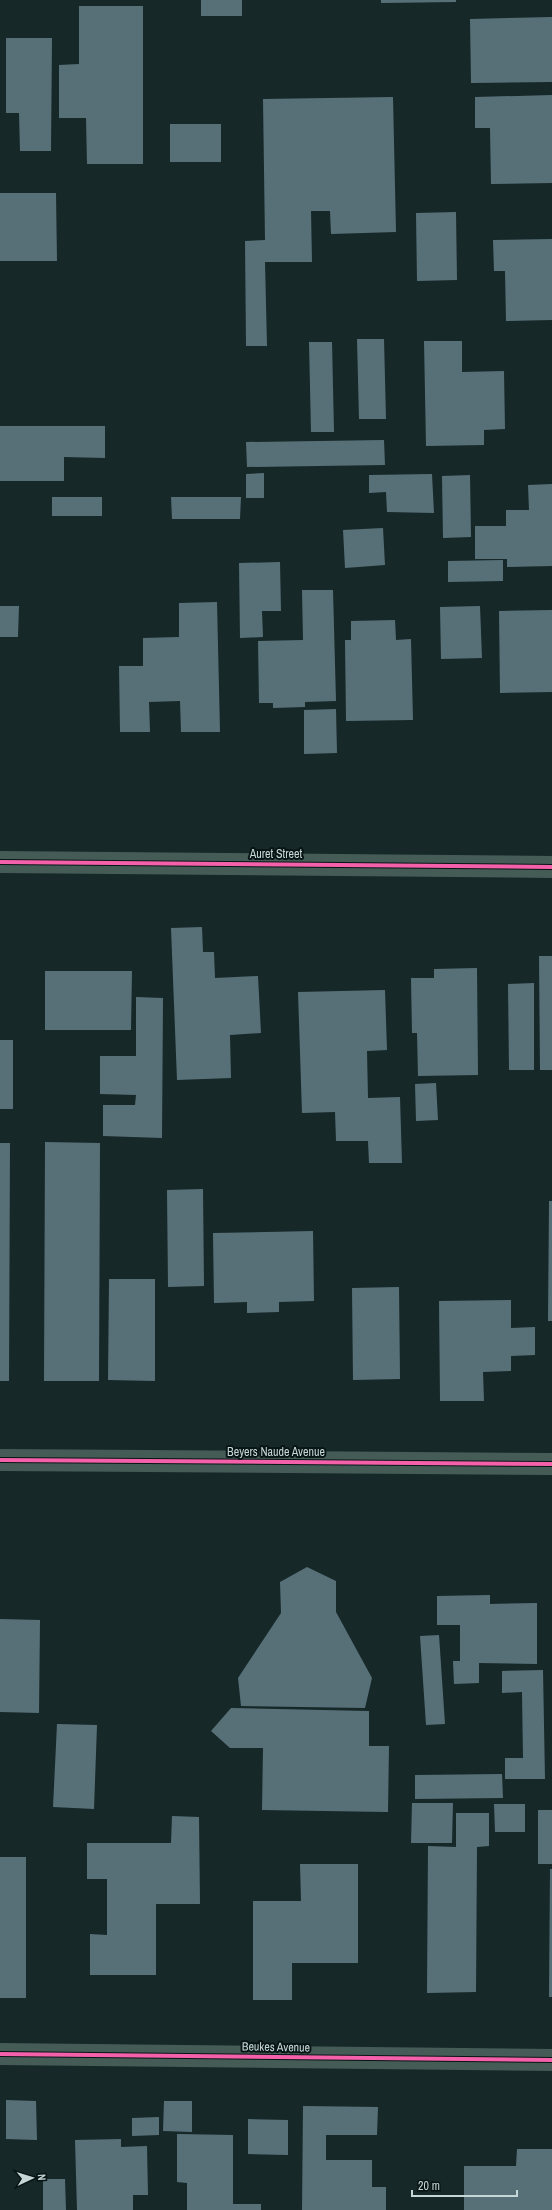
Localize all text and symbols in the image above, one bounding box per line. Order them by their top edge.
street label: Auret Street [249,846,303,862]
street label: Beyers Naude Avenue [227,1444,325,1460]
street label: Beukes Avenue [242,2038,310,2056]
north arrow [12,2158,52,2198]
scale bar [412,2172,517,2198]
text: N [35,2174,49,2181]
text: 20 m [418,2178,440,2194]

